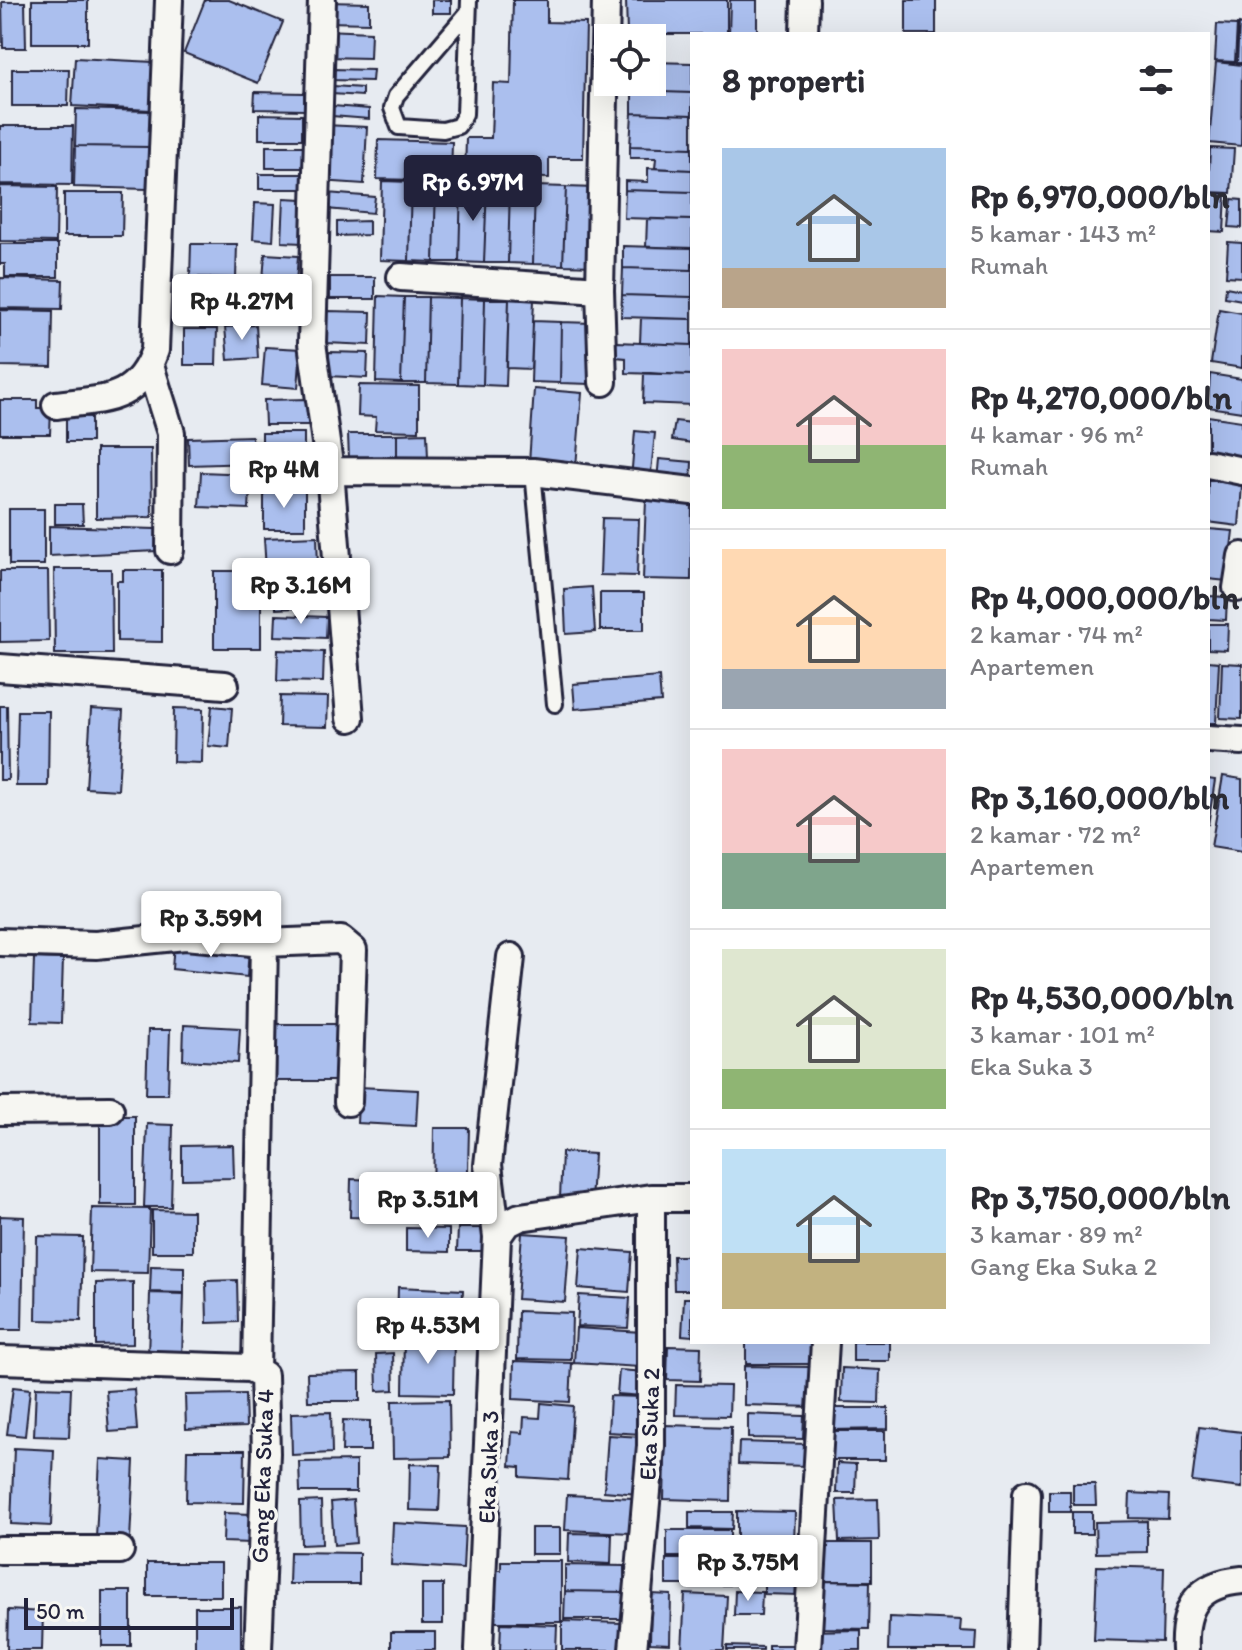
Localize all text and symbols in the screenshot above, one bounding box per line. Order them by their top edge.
map controls [594,24,666,96]
button: locate [594,24,666,96]
icon: filters [1134,58,1178,102]
text: 8 properti [722,60,865,101]
pin: Rp 6.97M [390,155,556,223]
text: Rp 6.97M [422,165,524,197]
text: Rp 6,970,000/bln [970,176,1230,217]
icon: home [786,180,882,276]
text: 5 kamar · 143 m² [970,217,1156,249]
text: Rumah [970,249,1048,281]
pin: Rp 4.27M [159,274,325,342]
text: Rp 4.27M [190,284,294,316]
text: Rp 4,270,000/bln [970,377,1232,418]
icon: home [786,381,882,477]
text: 4 kamar · 96 m² [970,418,1144,450]
pin: Rp 4M [228,442,340,510]
text: Rumah [970,450,1048,482]
text: Rp 4M [248,452,320,484]
pin: Rp 3.16M [218,558,384,626]
text: Rp 3.16M [250,568,352,600]
text: Rp 4,000,000/bln [970,577,1239,618]
icon: home [786,581,882,677]
text: 2 kamar · 74 m² [970,618,1143,650]
text: Apartemen [970,650,1094,682]
text: Rp 3,160,000/bln [970,777,1229,818]
icon: home [786,781,882,877]
text: 2 kamar · 72 m² [970,818,1141,850]
text: Apartemen [970,850,1094,882]
pin: Rp 3.59M [128,891,294,959]
text: Rp 3.59M [159,901,263,933]
text: Rp 4,530,000/bln [970,977,1234,1018]
icon: home [786,981,882,1077]
text: 3 kamar · 101 m² [970,1018,1155,1050]
text: Eka Suka 3 [970,1050,1093,1082]
pin: Rp 3.51M [345,1172,511,1240]
text: Rp 3,750,000/bln [970,1177,1230,1218]
icon: home [786,1181,882,1277]
text: Rp 3.51M [377,1182,479,1214]
text: 3 kamar · 89 m² [970,1218,1143,1250]
text: Gang Eka Suka 2 [970,1250,1157,1282]
pin: Rp 4.53M [345,1298,511,1366]
text: Rp 4.53M [375,1308,481,1340]
street label: Eka Suka 2 [633,1367,665,1481]
street label: Gang Eka Suka 4 [244,1388,280,1564]
street label: Eka Suka 3 [472,1410,504,1524]
pin: Rp 3.75M [665,1535,831,1603]
text: Rp 3.75M [697,1545,799,1577]
scale bar [24,1594,234,1630]
text: 50 m [36,1598,85,1625]

